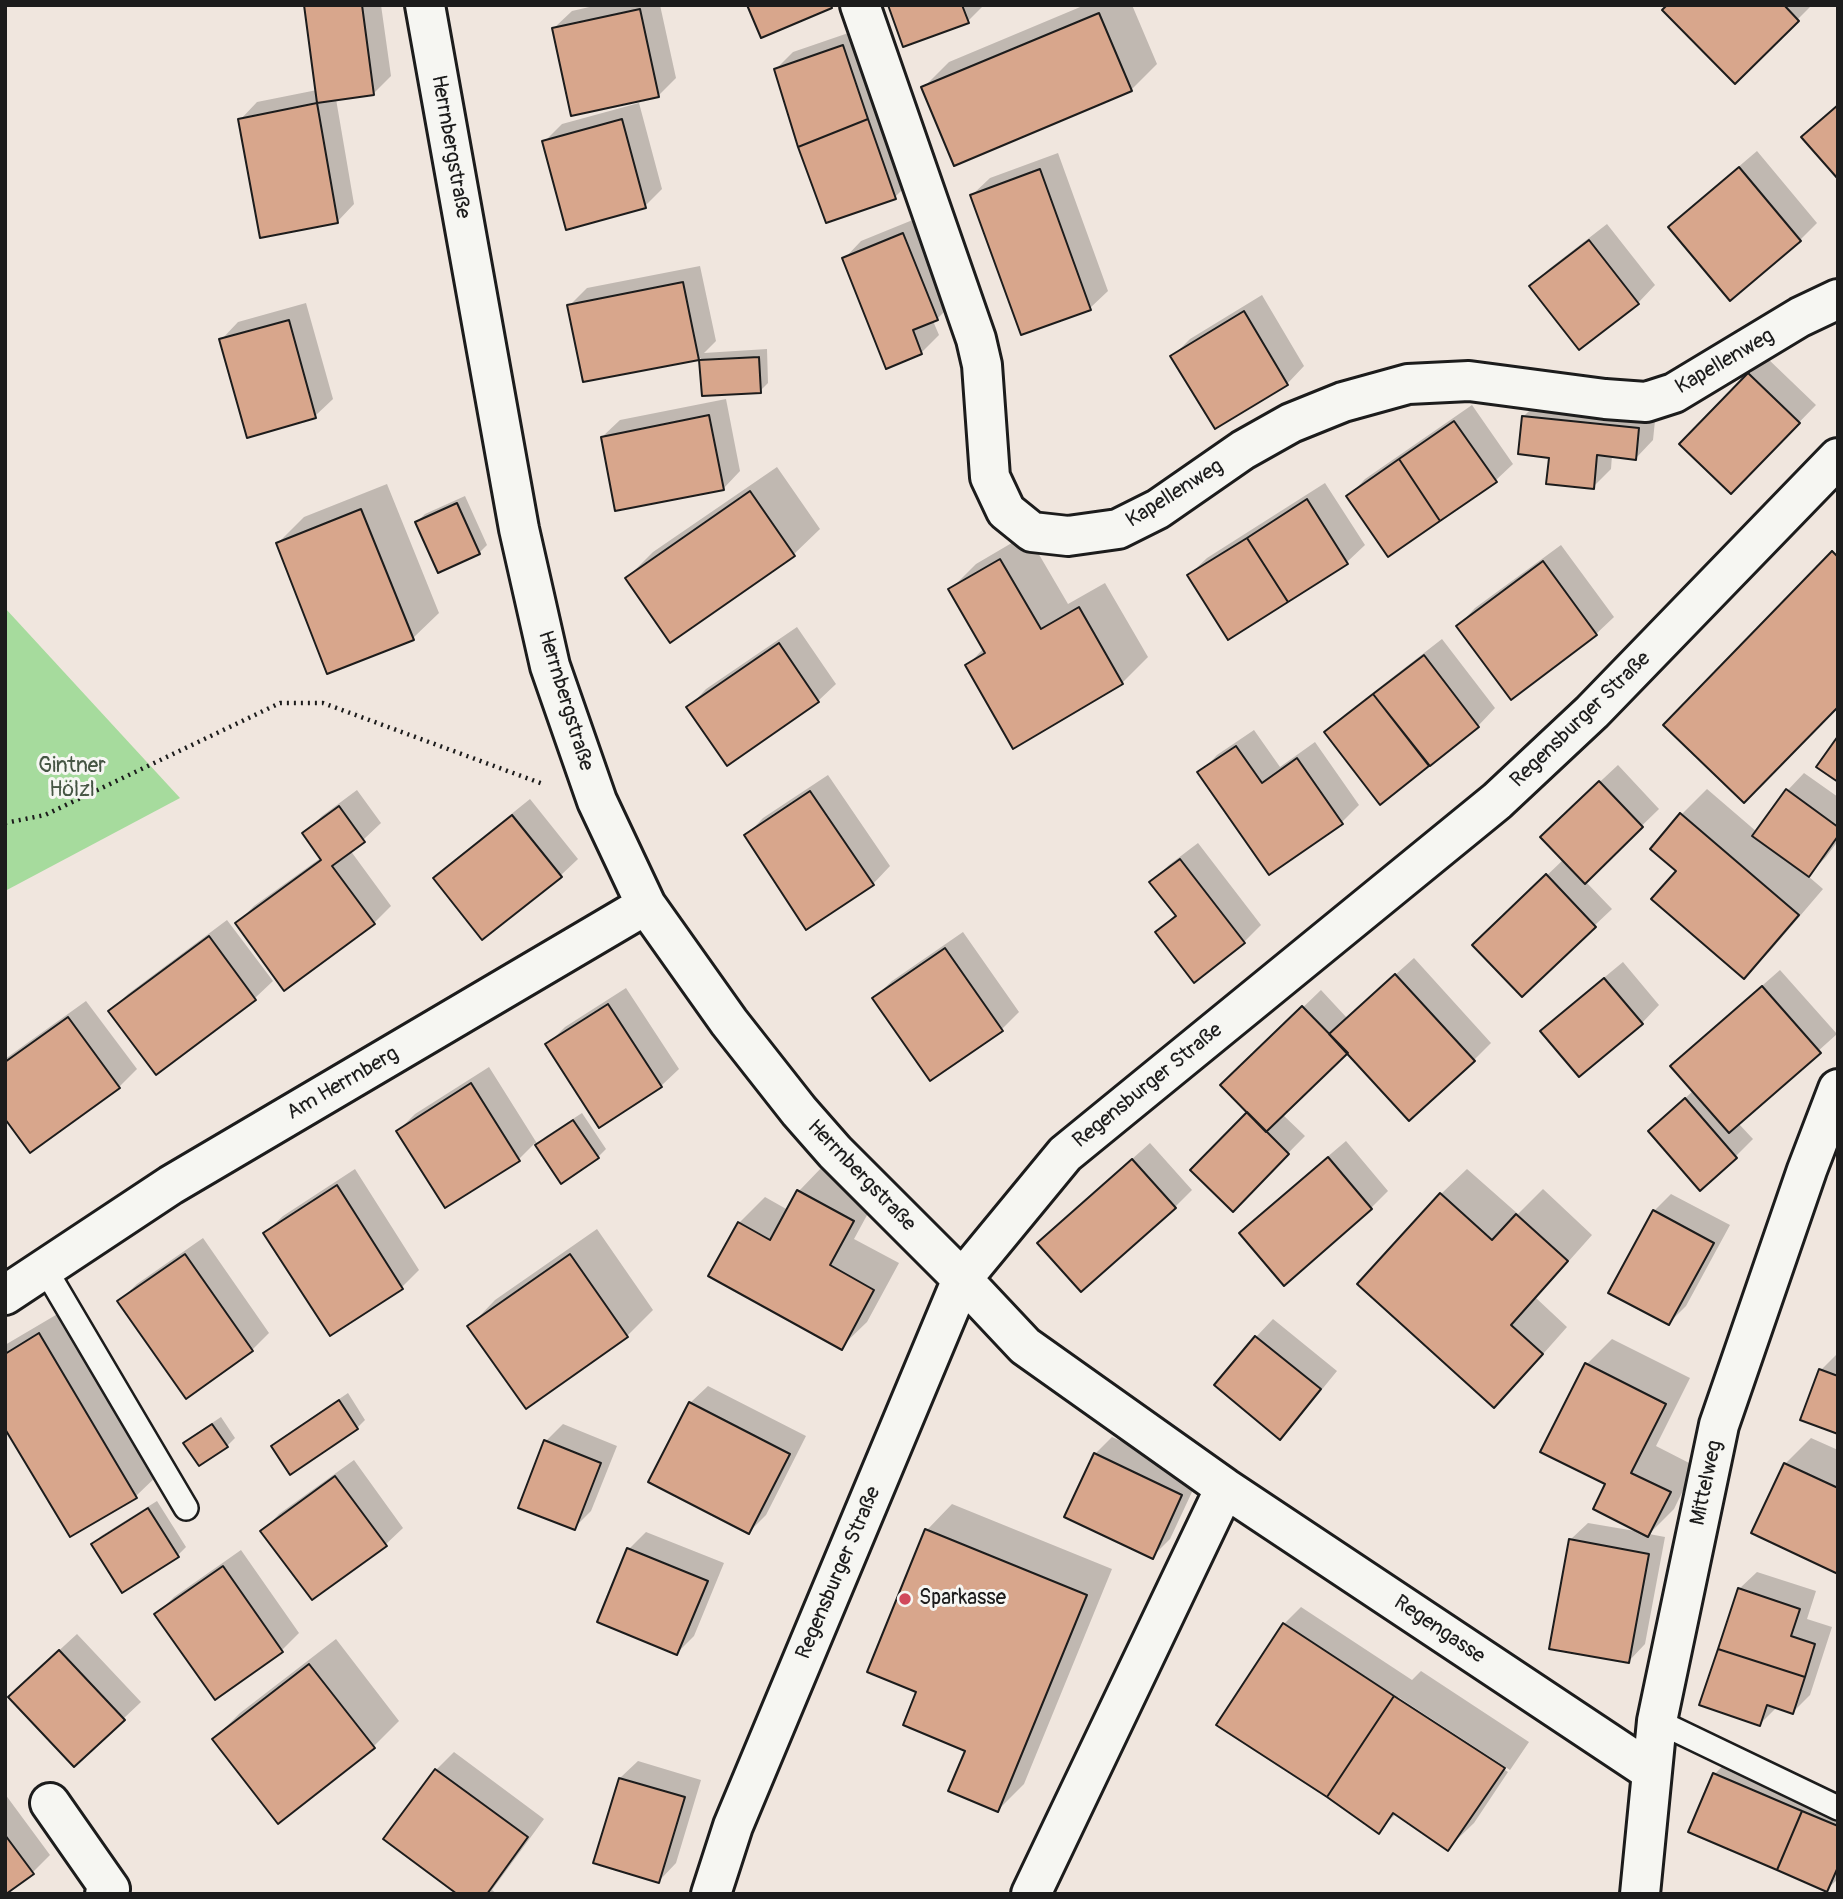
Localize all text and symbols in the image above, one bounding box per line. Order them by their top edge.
street label: Herrnbergstraße [425,73,475,221]
street label: Kapellenweg [1671,324,1779,400]
street label: Kapellenweg [1122,454,1228,534]
street label: Herrnbergstraße [532,628,598,774]
street label: Regensburger Straße [1506,647,1656,793]
park label: Gintner Hölzl [38,754,106,804]
street label: Regensburger Straße [1068,1018,1228,1154]
street label: Am Herrnberg [283,1042,403,1126]
street label: Herrnbergstraße [801,1115,921,1237]
street label: Mittelweg [1686,1438,1728,1528]
street label: Regensburger Straße [791,1483,887,1663]
place label: Sparkasse [919,1586,1006,1612]
street label: Regengasse [1389,1590,1489,1670]
marker: Sparkasse [897,1591,913,1607]

